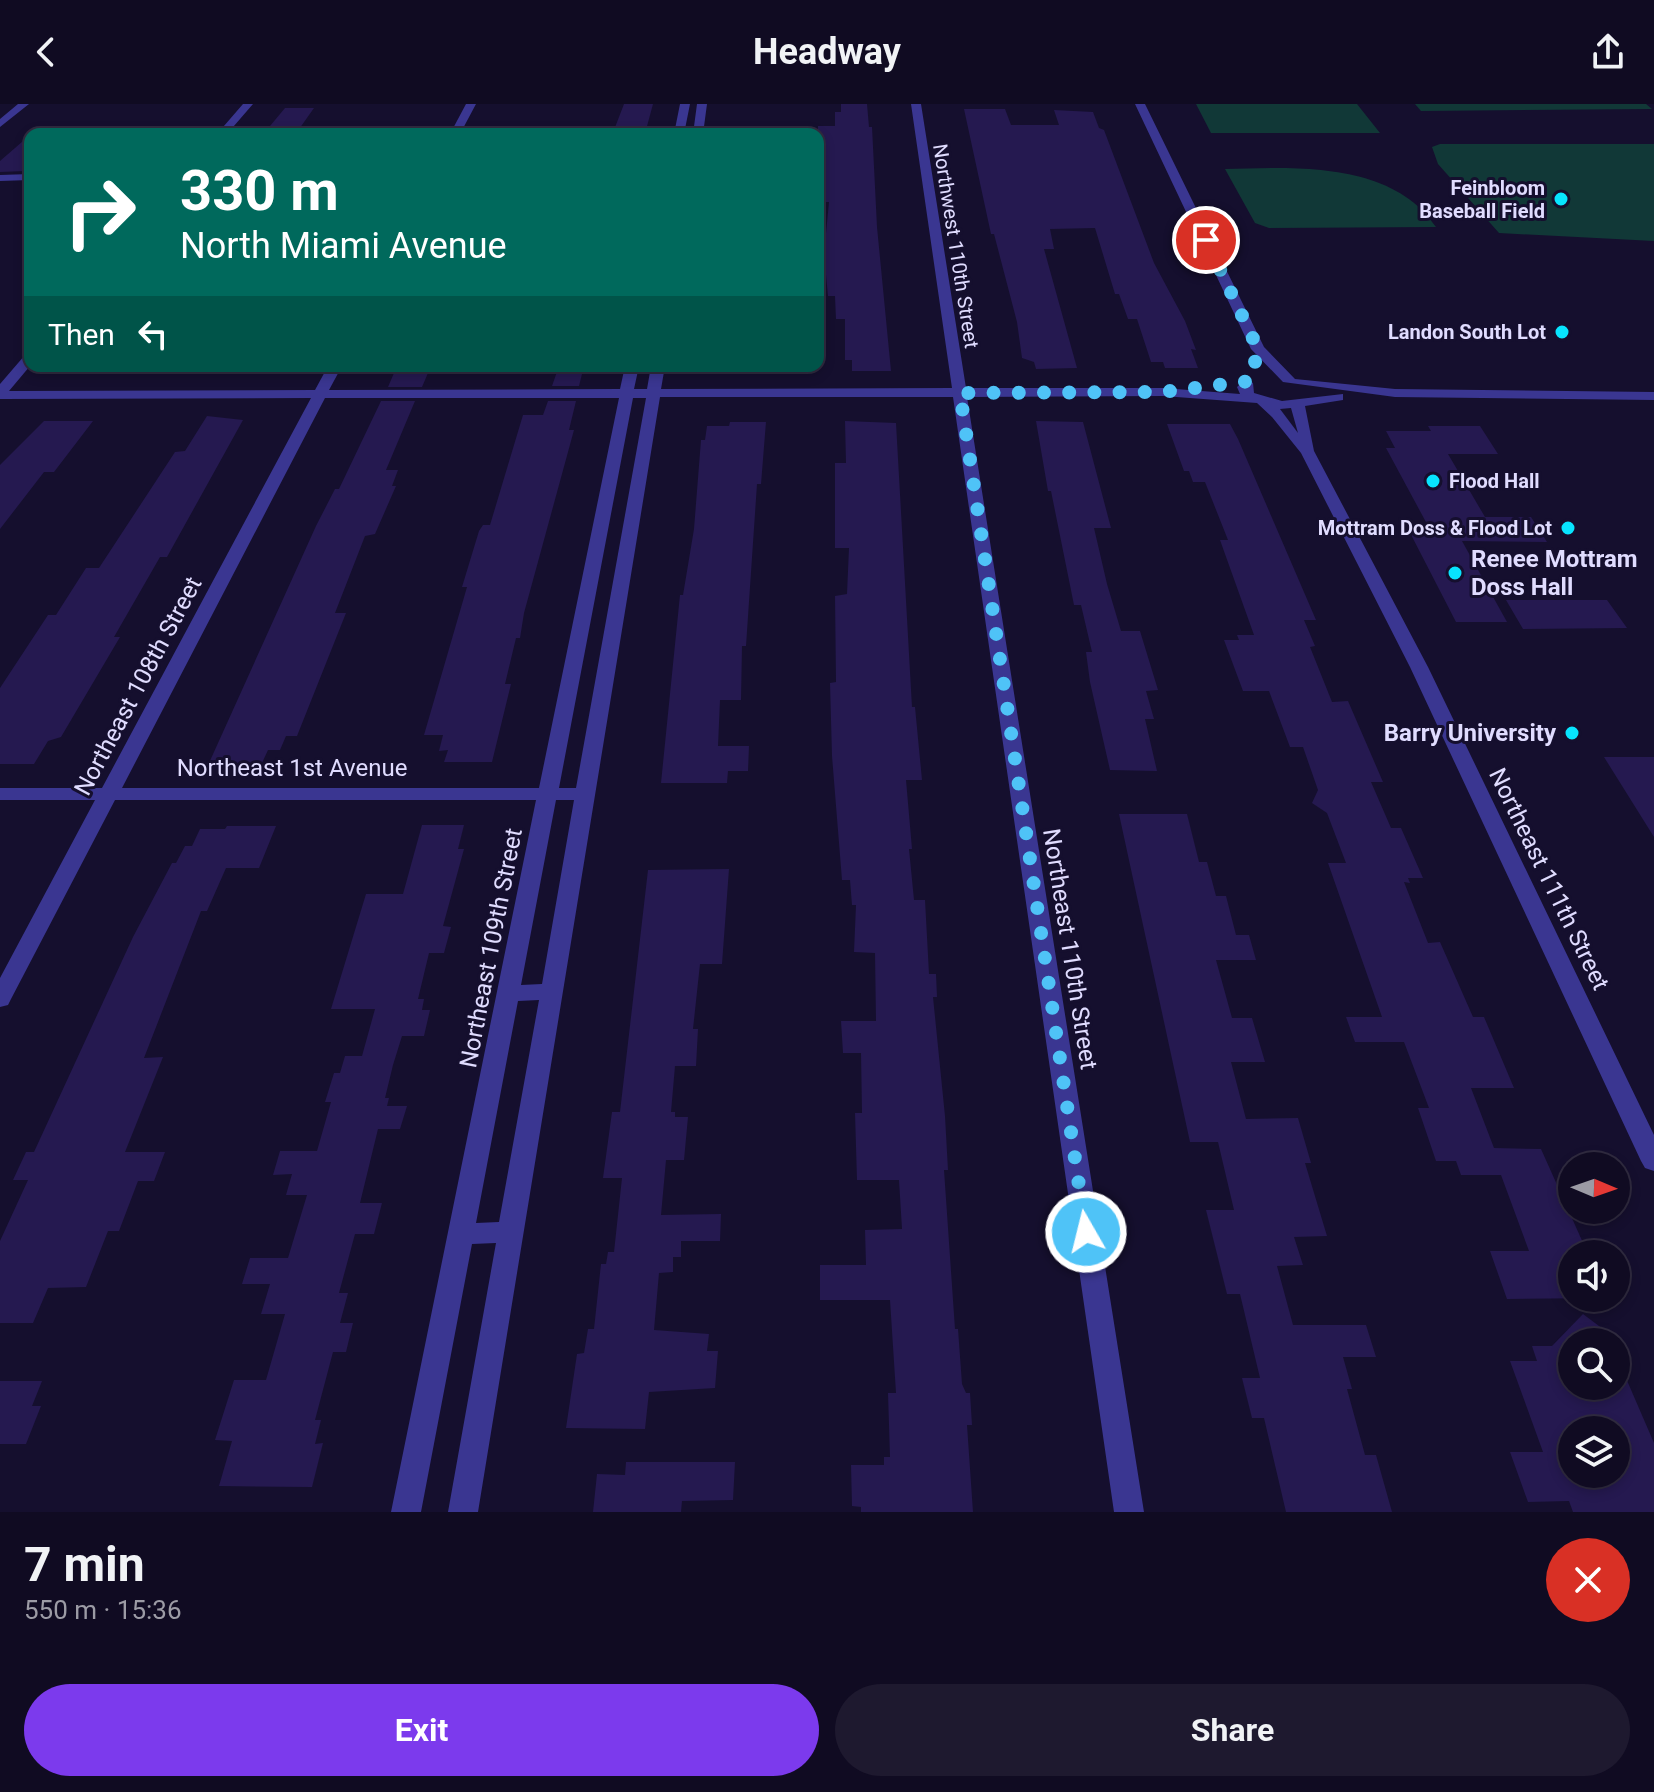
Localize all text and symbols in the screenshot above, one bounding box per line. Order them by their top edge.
icon: back [24,30,68,74]
icon: share [1586,30,1630,74]
text: Headway [753,31,901,73]
street label: Northwest 110th Street [928,142,984,350]
text: 330 m [180,158,339,224]
icon: right [48,160,152,264]
place label: Feinbloom Baseball Field [1419,176,1545,223]
marker: Feinbloom Baseball Field [1552,190,1570,208]
pin [1172,206,1240,274]
icon: arrive [1184,218,1228,262]
text: North Miami Avenue [180,225,507,267]
icon: left [131,312,175,356]
text: Then [48,317,115,352]
place label: Landon South Lot [1388,320,1546,344]
marker: Landon South Lot [1553,323,1571,341]
place label: Flood Hall [1449,469,1540,493]
marker: Flood Hall [1424,472,1442,490]
place label: Mottram Doss & Flood Lot [1318,516,1552,540]
marker: Mottram Doss & Flood Lot [1559,519,1577,537]
place label: Renee Mottram Doss Hall [1471,545,1638,601]
marker: Renee Mottram Doss Hall [1446,564,1464,582]
street label: Northeast 108th Street [69,572,208,800]
place label: Barry University [1384,719,1557,747]
marker: Barry University [1563,724,1581,742]
street label: Northeast 1st Avenue [177,754,407,782]
street label: Northeast 111th Street [1483,763,1615,995]
street label: Northeast 109th Street [454,826,528,1070]
street label: Northeast 110th Street [1037,827,1103,1072]
north arrow [1558,1152,1630,1224]
map controls [1558,1152,1630,1488]
position arrow [1044,1190,1128,1274]
button: sound [1558,1240,1630,1312]
button: search [1558,1328,1630,1400]
button: layers [1558,1416,1630,1488]
text: 7 min [24,1536,145,1593]
button: close [1546,1538,1630,1622]
text: 550 m · 15:36 [24,1595,182,1625]
button: Exit [24,1684,819,1776]
button: Share [835,1684,1630,1776]

